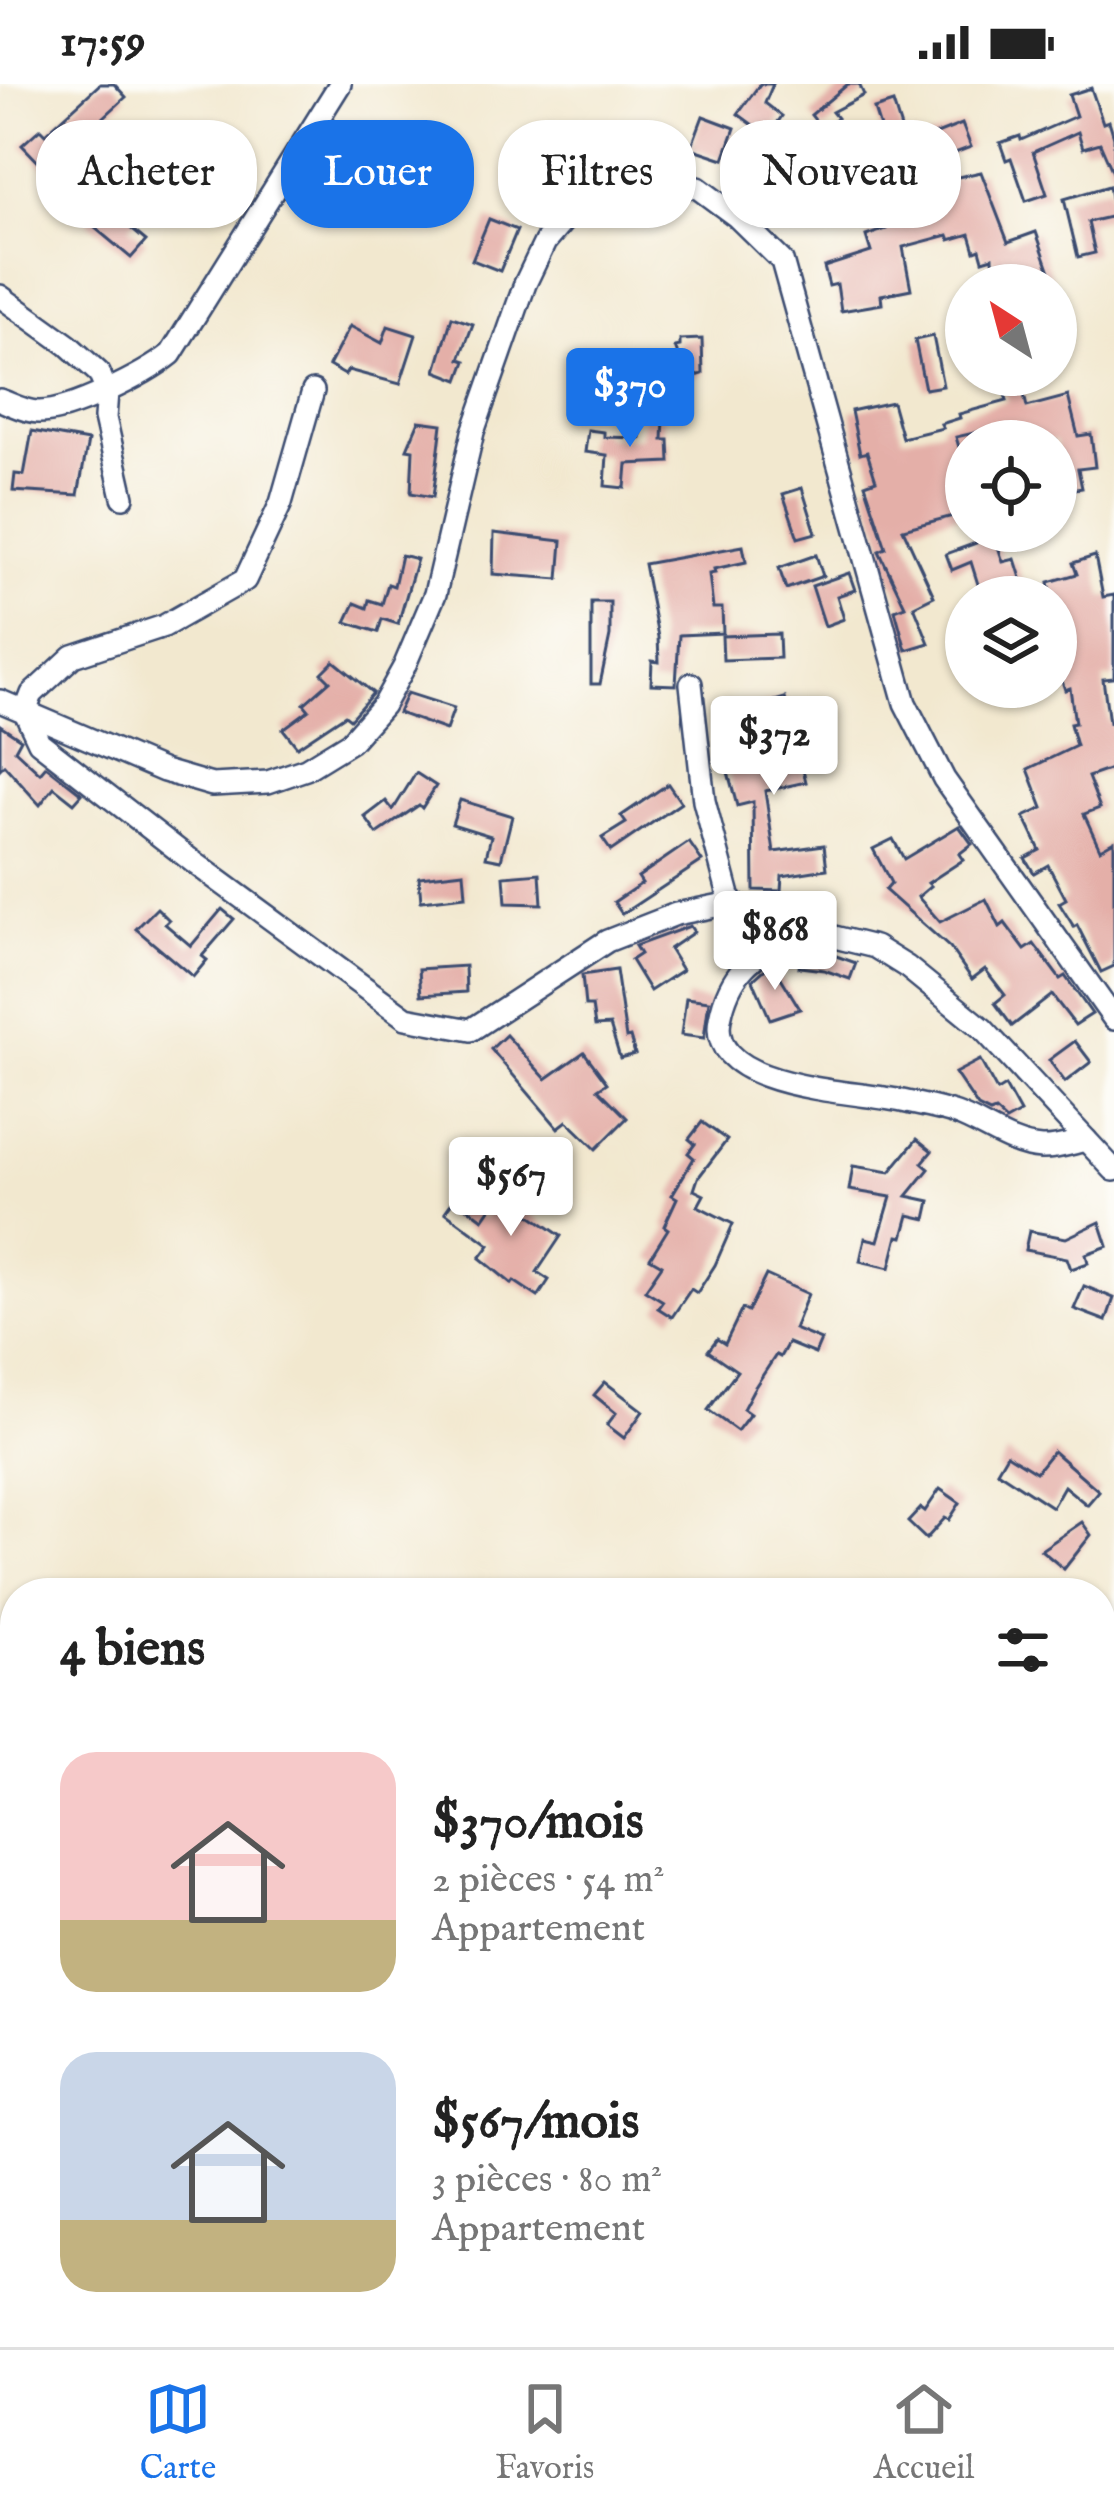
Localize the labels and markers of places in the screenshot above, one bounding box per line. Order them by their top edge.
pin: $370 [559,348,701,450]
pin: $372 [703,696,845,798]
pin: $868 [704,891,846,993]
pin: $567 [440,1137,582,1239]

